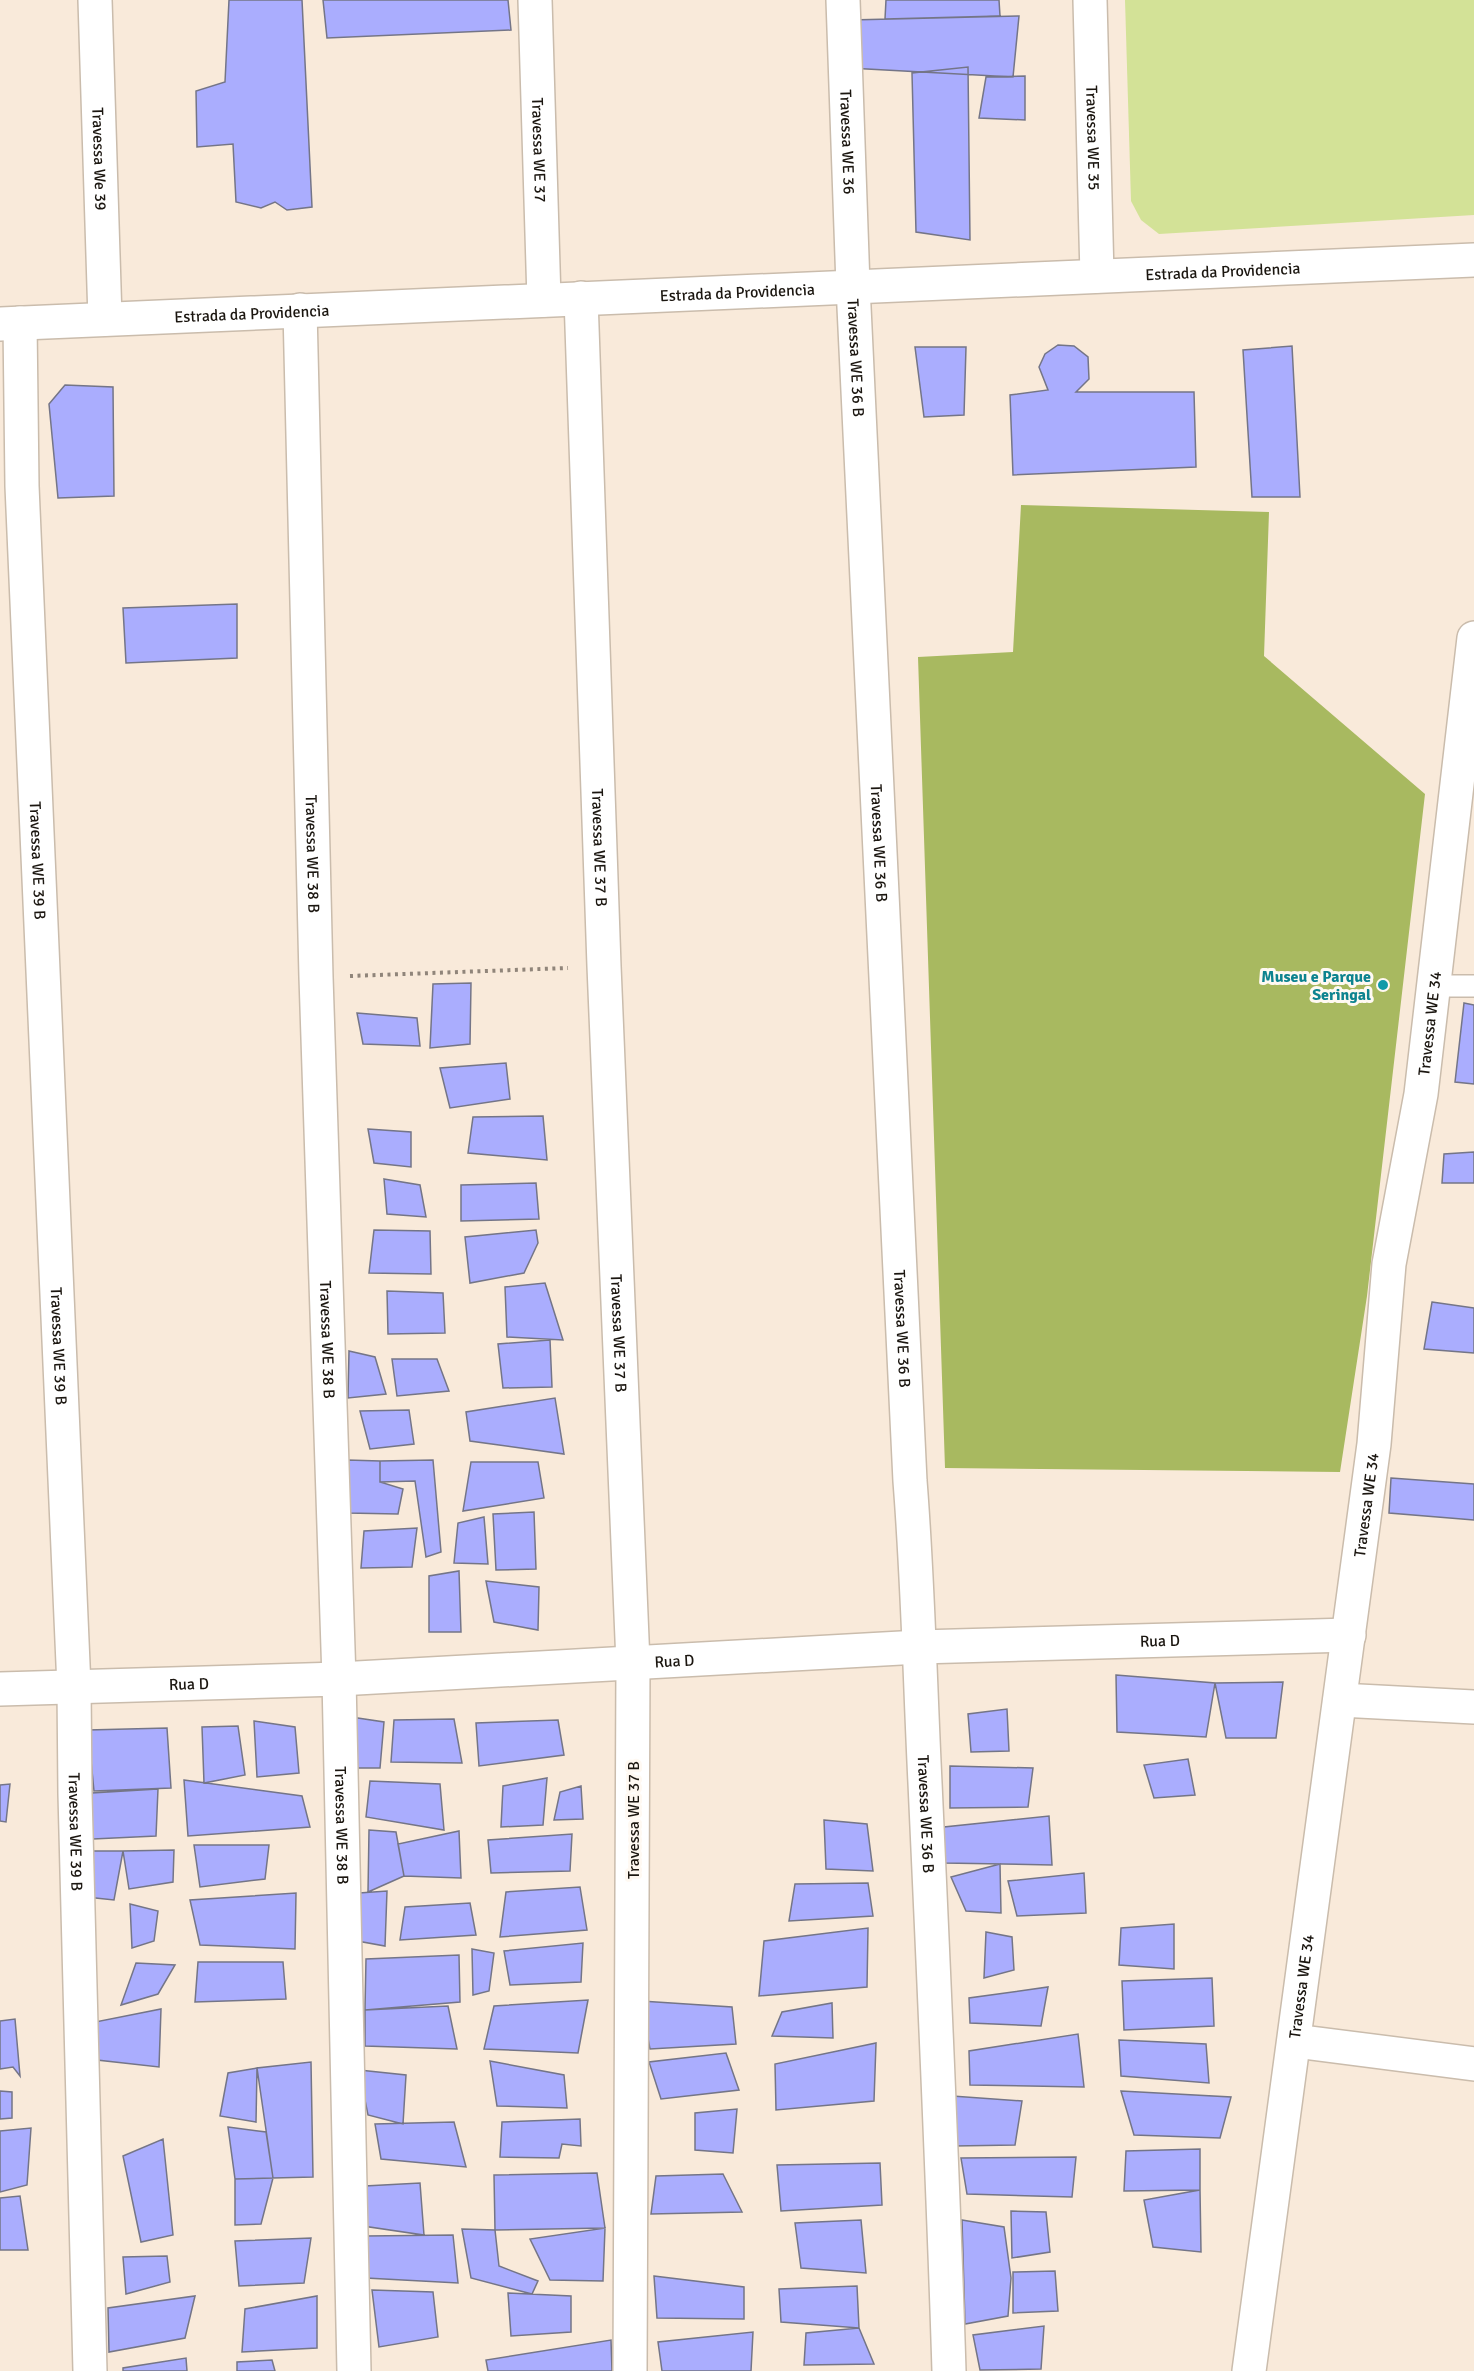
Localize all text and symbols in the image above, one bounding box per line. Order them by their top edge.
street label: Travessa WE 35 [1081,85,1104,191]
street label: Travessa WE 36 [835,89,859,195]
street label: Travessa WE 37 [527,97,550,203]
street label: Travessa We 39 [87,107,111,211]
street label: Estrada da Providencia [1145,259,1301,285]
street label: Estrada da Providencia [659,280,815,306]
street label: Travessa WE 36 B [843,298,868,417]
street label: Estrada da Providencia [174,301,330,327]
street label: Travessa WE 36 B [866,784,891,903]
street label: Travessa WE 37 B [587,788,611,907]
street label: Travessa WE 38 B [301,795,323,913]
street label: Travessa WE 39 B [25,801,50,920]
place label: Museu e Parque Seringal [1261,967,1371,1005]
street label: Travessa WE 34 [1414,970,1446,1077]
marker: Museu e Parque Seringal [1376,978,1390,992]
street label: Travessa WE 36 B [889,1269,915,1388]
street label: Travessa WE 37 B [606,1274,631,1393]
street label: Travessa WE 38 B [315,1280,339,1399]
street label: Travessa WE 39 B [46,1287,71,1406]
street label: Travessa WE 34 [1350,1451,1384,1558]
street label: Rua D [1140,1631,1180,1652]
street label: Rua D [654,1650,695,1673]
street label: Rua D [169,1674,209,1695]
street label: Travessa WE 36 B [913,1755,938,1874]
street label: Travessa WE 37 B [624,1761,644,1879]
street label: Travessa WE 38 B [330,1766,352,1885]
street label: Travessa WE 39 B [64,1773,87,1891]
street label: Travessa WE 34 [1285,1933,1319,2040]

